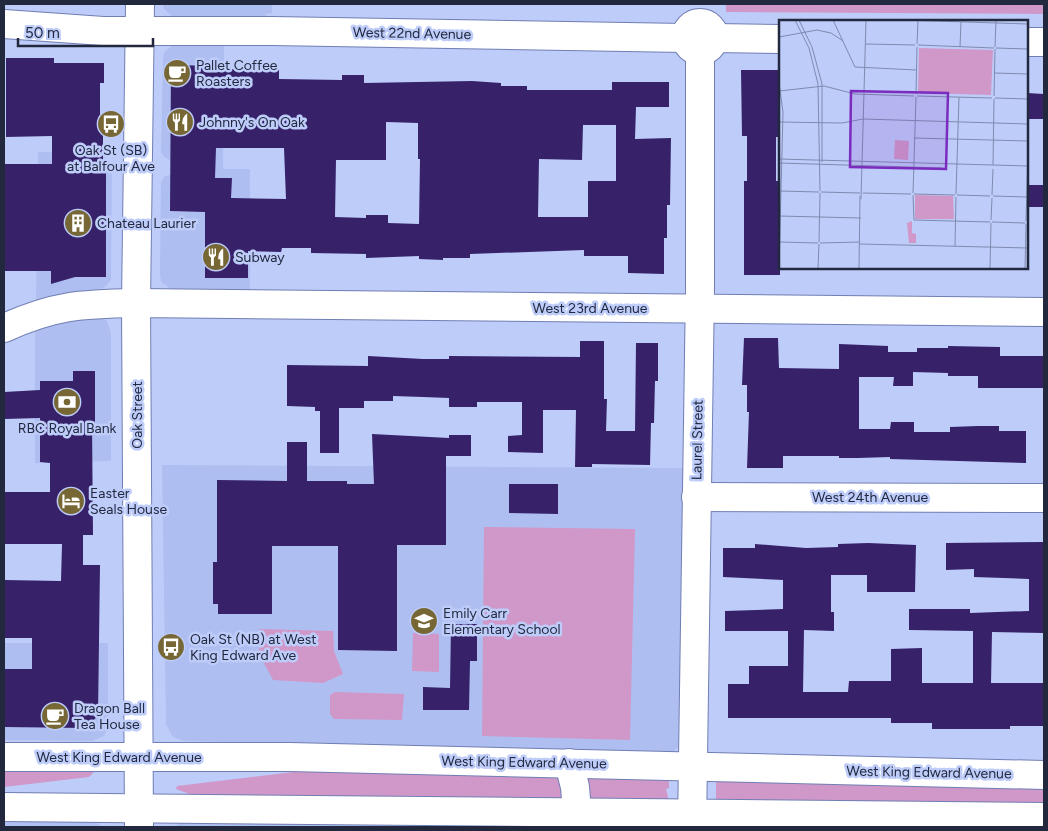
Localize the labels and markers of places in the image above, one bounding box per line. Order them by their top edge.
place label: Pallet Coffee Roasters [196,57,278,90]
cafe icon: Pallet Coffee Roasters [162,58,192,88]
restaurant icon: Johnny's On Oak [165,107,195,137]
bus stop icon: Oak St (SB) at Balfour Ave [96,109,126,139]
place label: Johnny's On Oak [199,114,305,131]
place label: Oak St (SB) at Balfour Ave [67,142,155,175]
building icon: Chateau Laurier [63,208,93,238]
place label: Chateau Laurier [97,215,196,232]
restaurant icon: Subway [201,242,231,272]
place label: Subway [235,249,285,266]
bank icon: RBC Royal Bank [52,387,82,417]
place label: RBC Royal Bank [18,420,117,437]
place label: Easter Seals House [90,485,167,518]
hotel icon: Easter Seals House [56,486,86,516]
place label: Emily Carr Elementary School [443,605,561,638]
school or university icon: Emily Carr Elementary School [409,606,439,636]
place label: Oak St (NB) at West King Edward Ave [190,631,317,664]
bus stop icon: Oak St (NB) at West King Edward Ave [156,632,186,662]
place label: Dragon Ball Tea House [74,700,145,733]
cafe icon: Dragon Ball Tea House [40,701,70,731]

